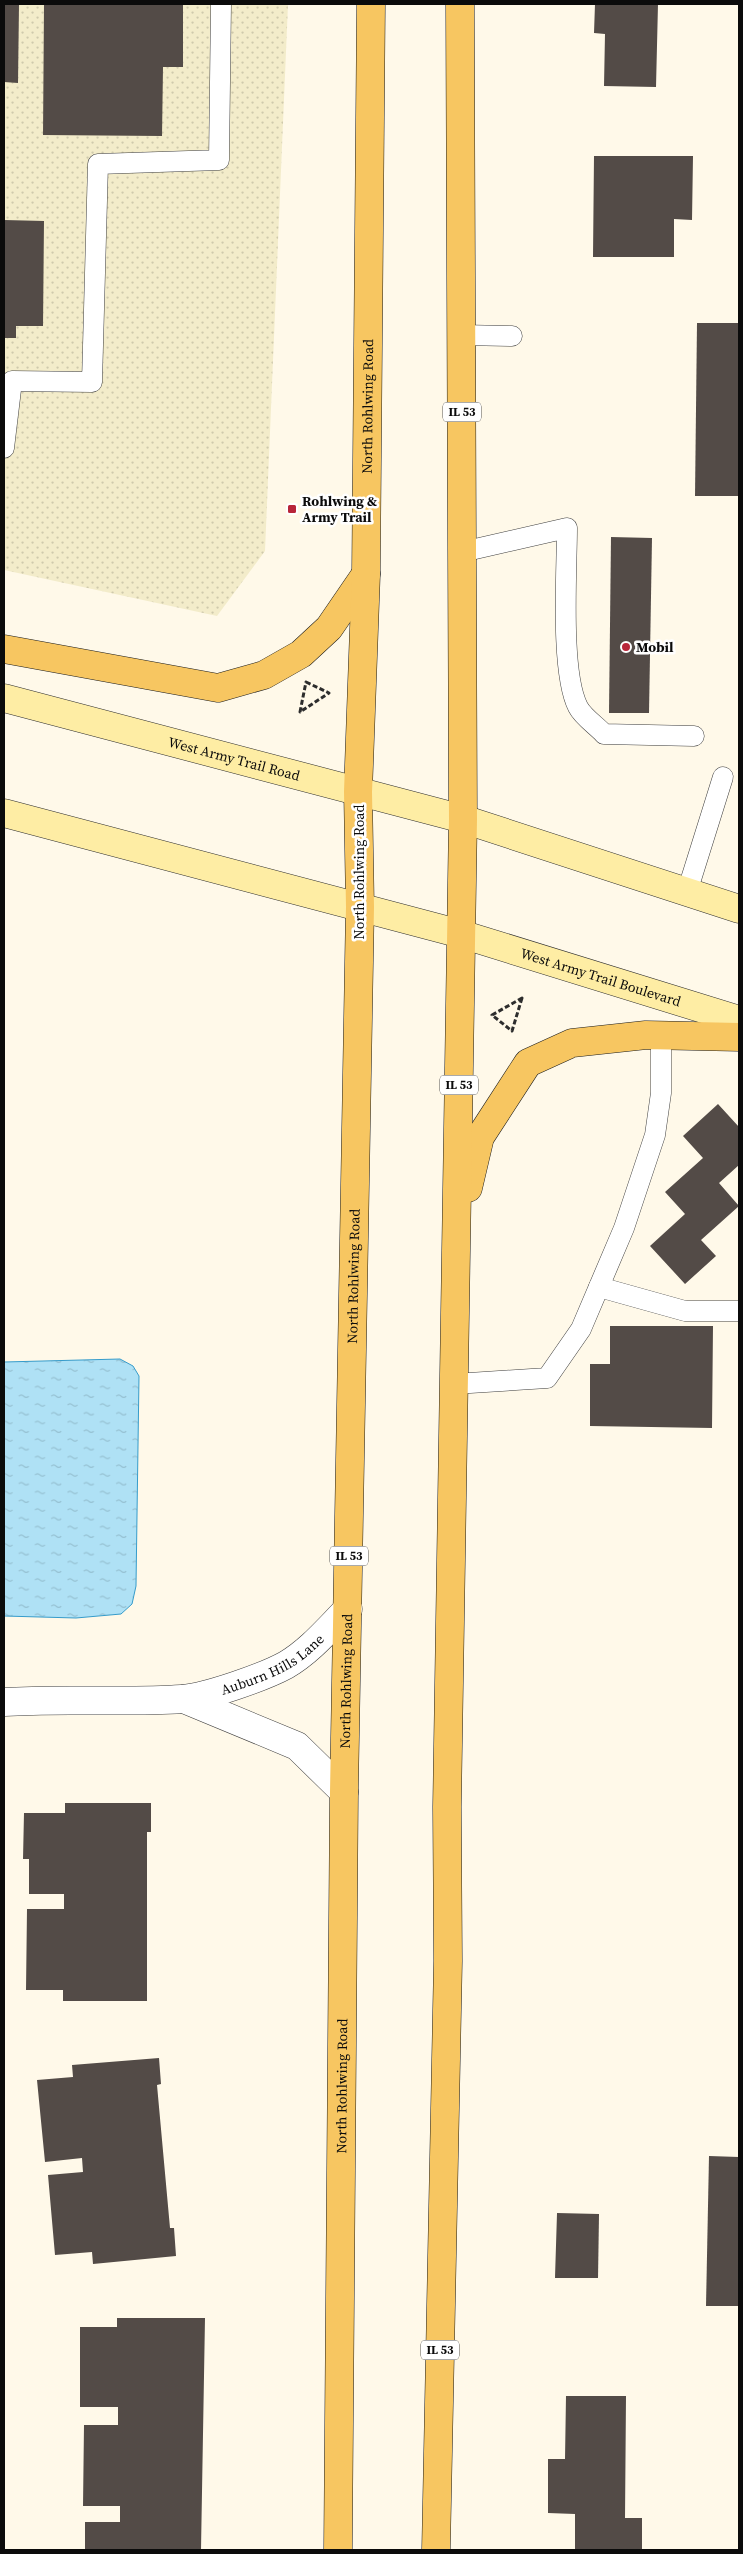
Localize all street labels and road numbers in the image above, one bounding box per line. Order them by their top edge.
street label: North Rohlwing Road [357,339,378,474]
road number: IL 53 [443,402,481,422]
street label: West Army Trail Road [166,732,302,786]
street label: North Rohlwing Road [349,805,369,939]
street label: West Army Trail Boulevard [518,943,684,1011]
road number: IL 53 [440,1076,478,1094]
street label: North Rohlwing Road [342,1208,365,1344]
road number: IL 53 [330,1546,368,1565]
street label: North Rohlwing Road [335,1613,357,1749]
street label: Auburn Hills Lane [218,1629,328,1700]
street label: North Rohlwing Road [331,2018,352,2154]
road number: IL 53 [421,2340,459,2360]

